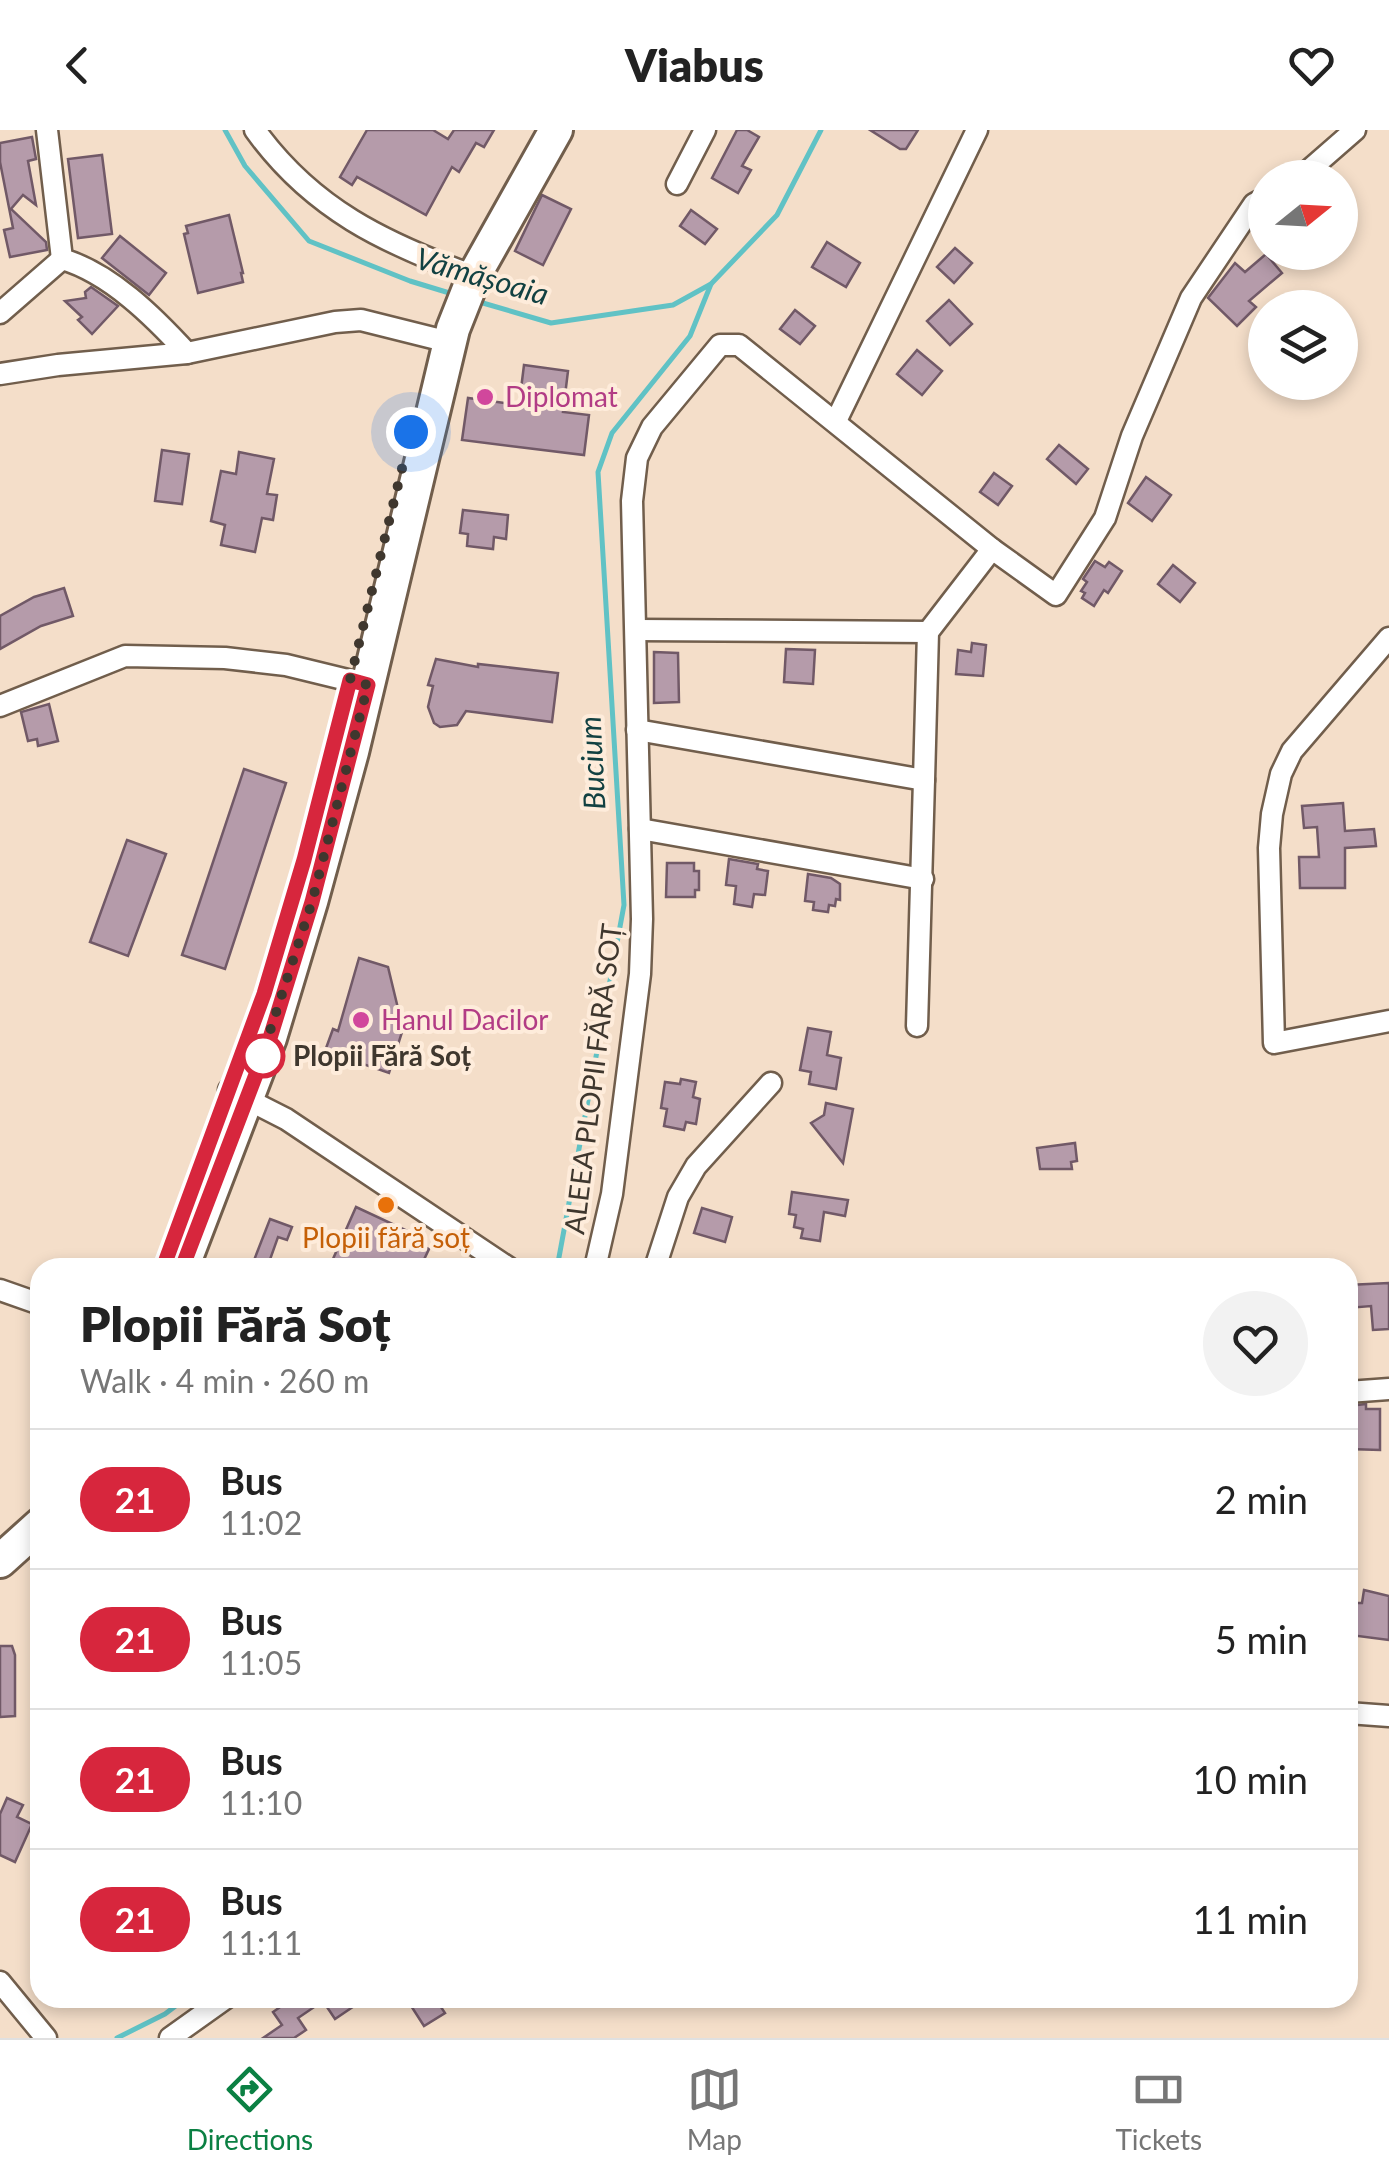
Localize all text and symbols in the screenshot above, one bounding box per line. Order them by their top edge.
icon: back [50,38,105,93]
text: Viabus [625,38,764,92]
icon: heart [1284,38,1339,93]
north arrow [1248,160,1358,270]
map controls [1248,160,1358,400]
water label: Vămășoaia [412,239,553,311]
button: layers [1248,290,1358,400]
place label: Diplomat [505,379,618,413]
marker: Diplomat [474,386,496,408]
your location [386,407,436,457]
water label: Bucium [571,715,611,811]
street label: ALEEA PLOPII FĂRĂ SOȚ [556,921,628,1236]
place label: Hanul Dacilor [381,1002,549,1036]
marker: Hanul Dacilor [350,1009,372,1031]
marker: Plopii Fără Soț [242,1035,284,1077]
place label: Plopii Fără Soț [293,1038,472,1072]
marker: Plopii fără soț [375,1194,397,1216]
place label: Plopii fără soț [302,1220,470,1254]
button: heart [1203,1291,1308,1396]
text: Plopii Fără Soț [80,1295,391,1352]
text: Walk · 4 min · 260 m [80,1361,369,1400]
text: Bus [220,1457,283,1503]
text: 2 min [1215,1476,1308,1522]
text: 21 [115,1478,155,1520]
text: 11:02 [220,1503,302,1542]
text: Bus [220,1597,283,1643]
text: 5 min [1215,1616,1308,1662]
text: 21 [115,1618,155,1660]
text: 11:05 [220,1643,302,1682]
text: Bus [220,1737,283,1783]
text: 10 min [1193,1756,1308,1802]
text: 21 [115,1758,155,1800]
text: 11:10 [220,1783,302,1822]
text: Bus [220,1877,283,1923]
text: 11 min [1193,1896,1308,1942]
text: 21 [115,1898,155,1940]
text: 11:11 [220,1923,302,1962]
tab: Directions [187,2062,313,2156]
tab: Map [687,2062,742,2156]
tab: Tickets [1115,2062,1202,2156]

